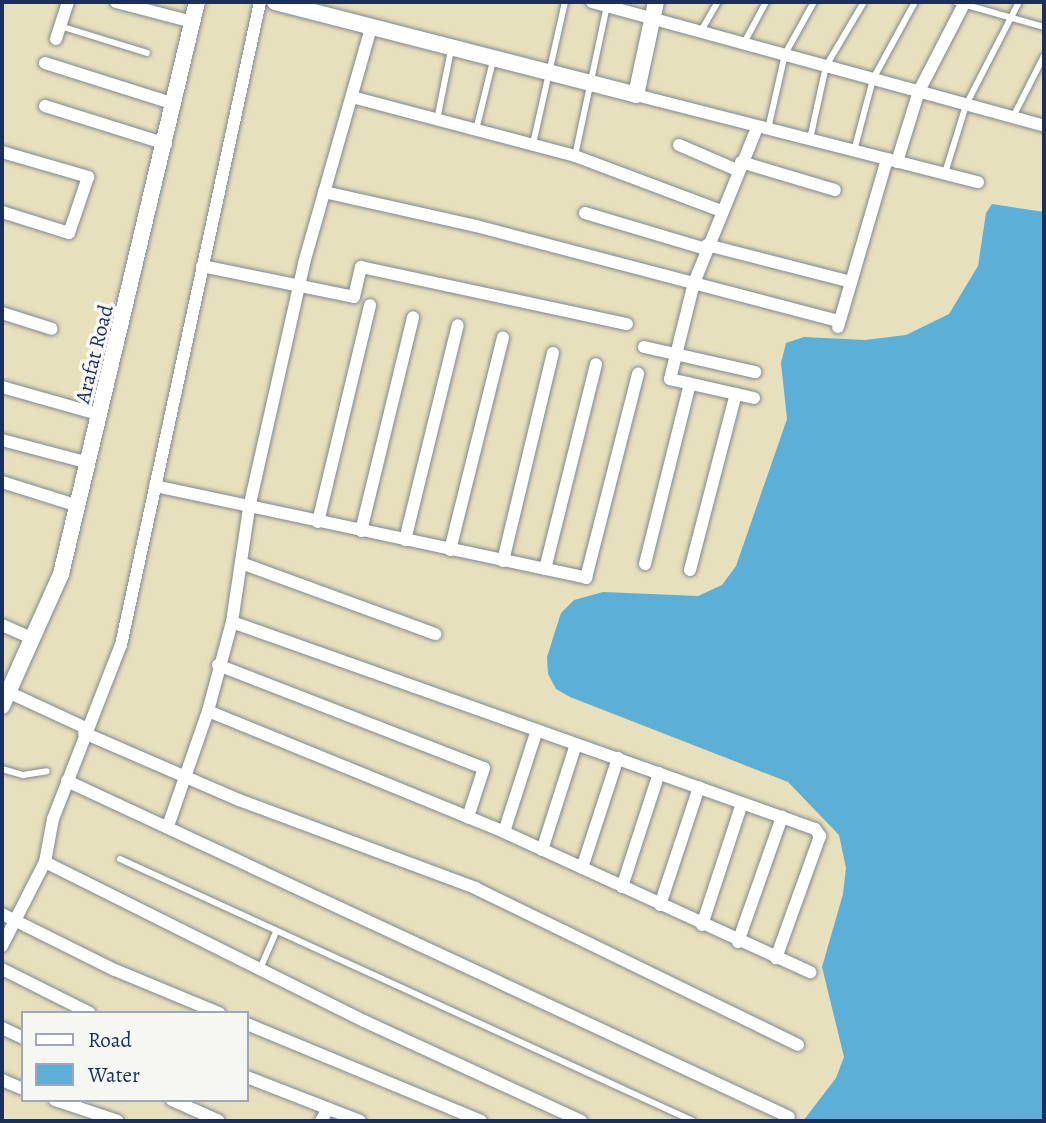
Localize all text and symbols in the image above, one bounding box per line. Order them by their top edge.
street label: Arafat Road [70,302,118,406]
legend [21,1011,248,1102]
text: Road [88,1026,132,1054]
text: Water [88,1061,140,1089]

